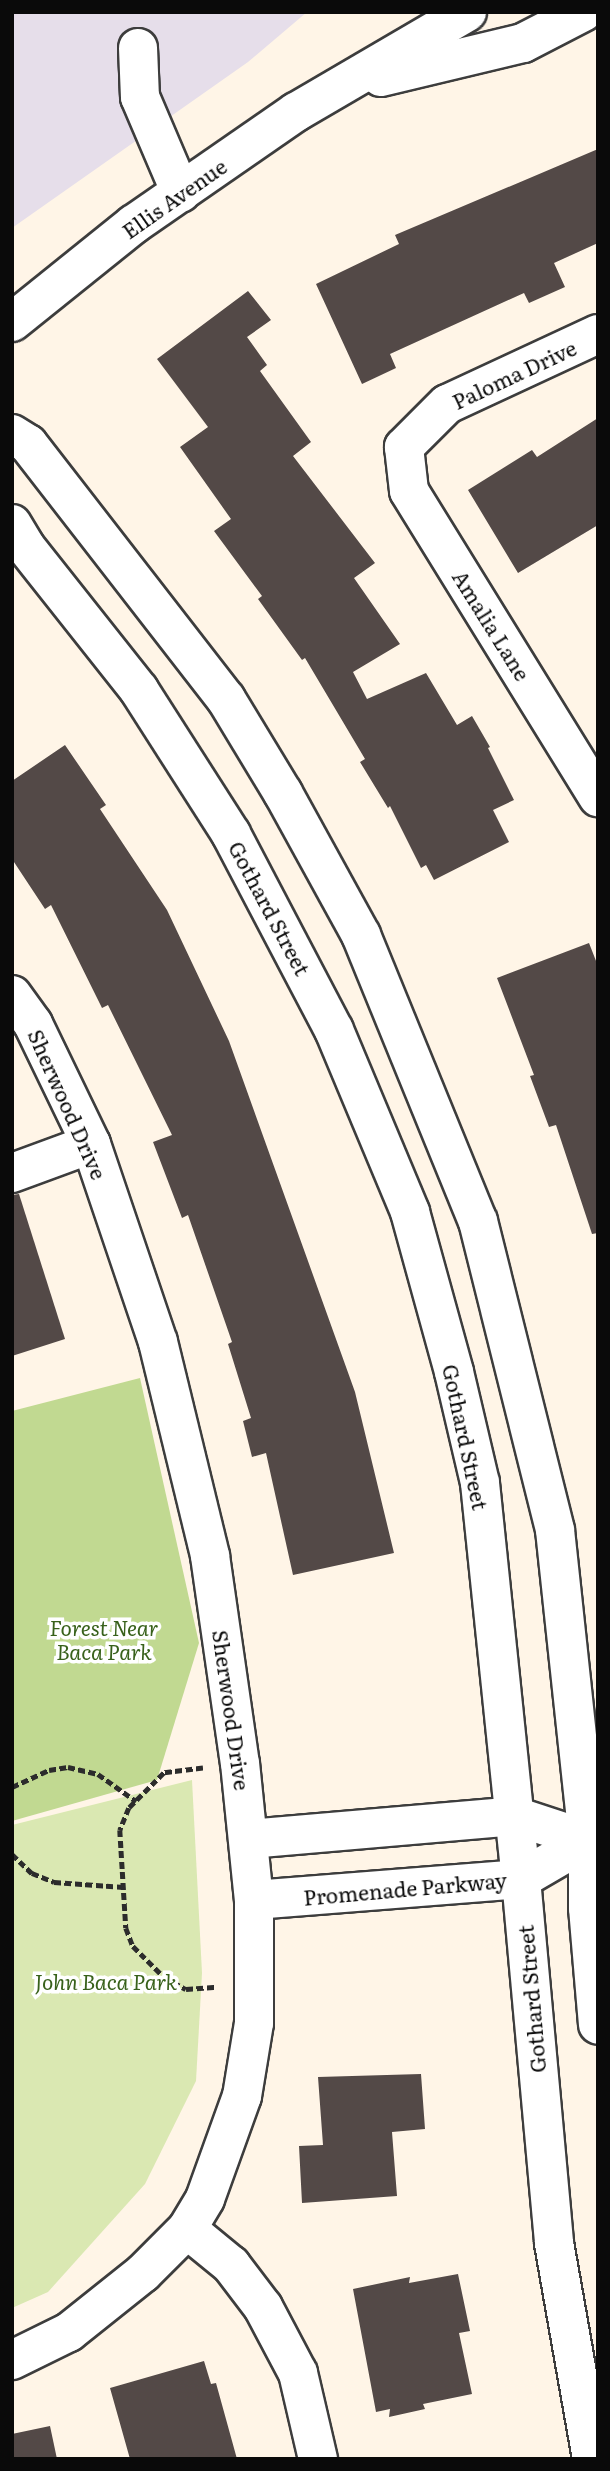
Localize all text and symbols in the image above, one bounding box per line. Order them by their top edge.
street label: Ellis Avenue [117,153,231,243]
street label: Paloma Drive [448,334,580,414]
street label: Amalia Lane [448,565,536,685]
street label: Gothard Street [224,837,316,979]
street label: Sherwood Drive [24,1025,112,1183]
street label: Gothard Street [438,1362,494,1512]
park label: Forest Near Baca Park [49,1614,159,1664]
street label: Sherwood Drive [208,1628,256,1792]
street label: Promenade Parkway [302,1867,508,1909]
street label: Gothard Street [512,1924,550,2074]
park label: John Baca Park [35,1968,177,1994]

